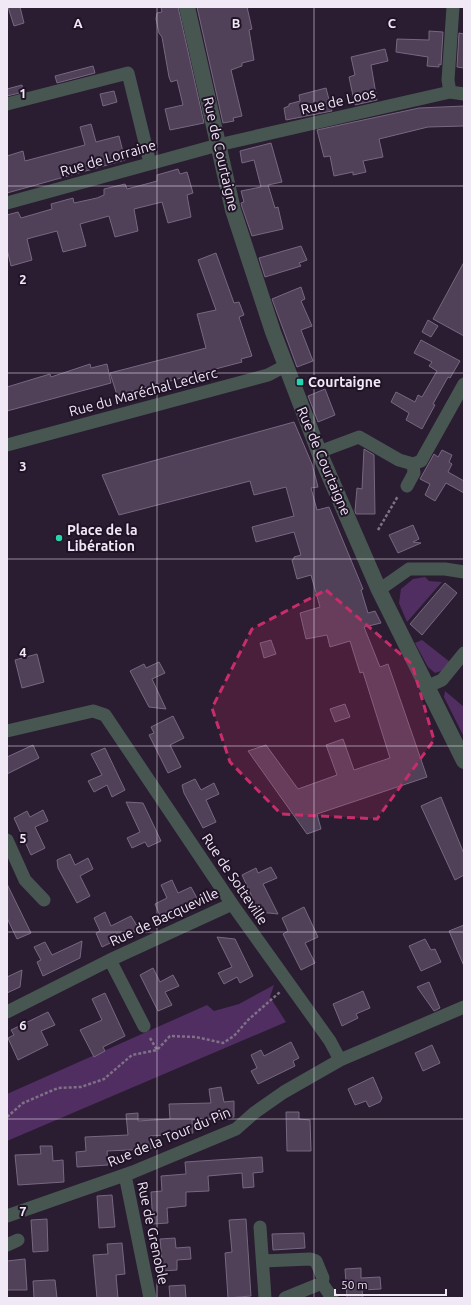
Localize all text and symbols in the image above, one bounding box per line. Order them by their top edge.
text: A [73,16,83,30]
text: B [232,16,241,30]
text: C [388,16,397,30]
street label: Rue de Loos [299,85,377,117]
text: 1 [19,86,27,100]
street label: Rue de Courtaigne [200,95,242,213]
street label: Rue de Lorraine [58,137,158,179]
text: 2 [19,272,27,286]
street label: Rue du Maréchal Leclerc [67,364,219,419]
place label: Courtaigne [308,374,381,390]
marker: Courtaigne [295,377,305,387]
street label: Rue de Courtaigne [294,404,354,518]
text: 3 [19,459,27,473]
place label: Place de la Libération [67,522,138,554]
marker: Place de la Libération [54,533,64,543]
text: 4 [19,645,27,659]
street label: Rue de Sotteville [199,830,271,928]
text: 5 [19,831,27,845]
street label: Rue de Bacqueville [107,885,221,949]
text: 6 [19,1018,27,1032]
street label: Rue de la Tour du Pin [105,1104,233,1170]
street label: Rue de Grenoble [134,1180,172,1286]
text: 7 [19,1204,27,1218]
scale bar [335,1271,446,1297]
text: 50 m [341,1278,368,1291]

